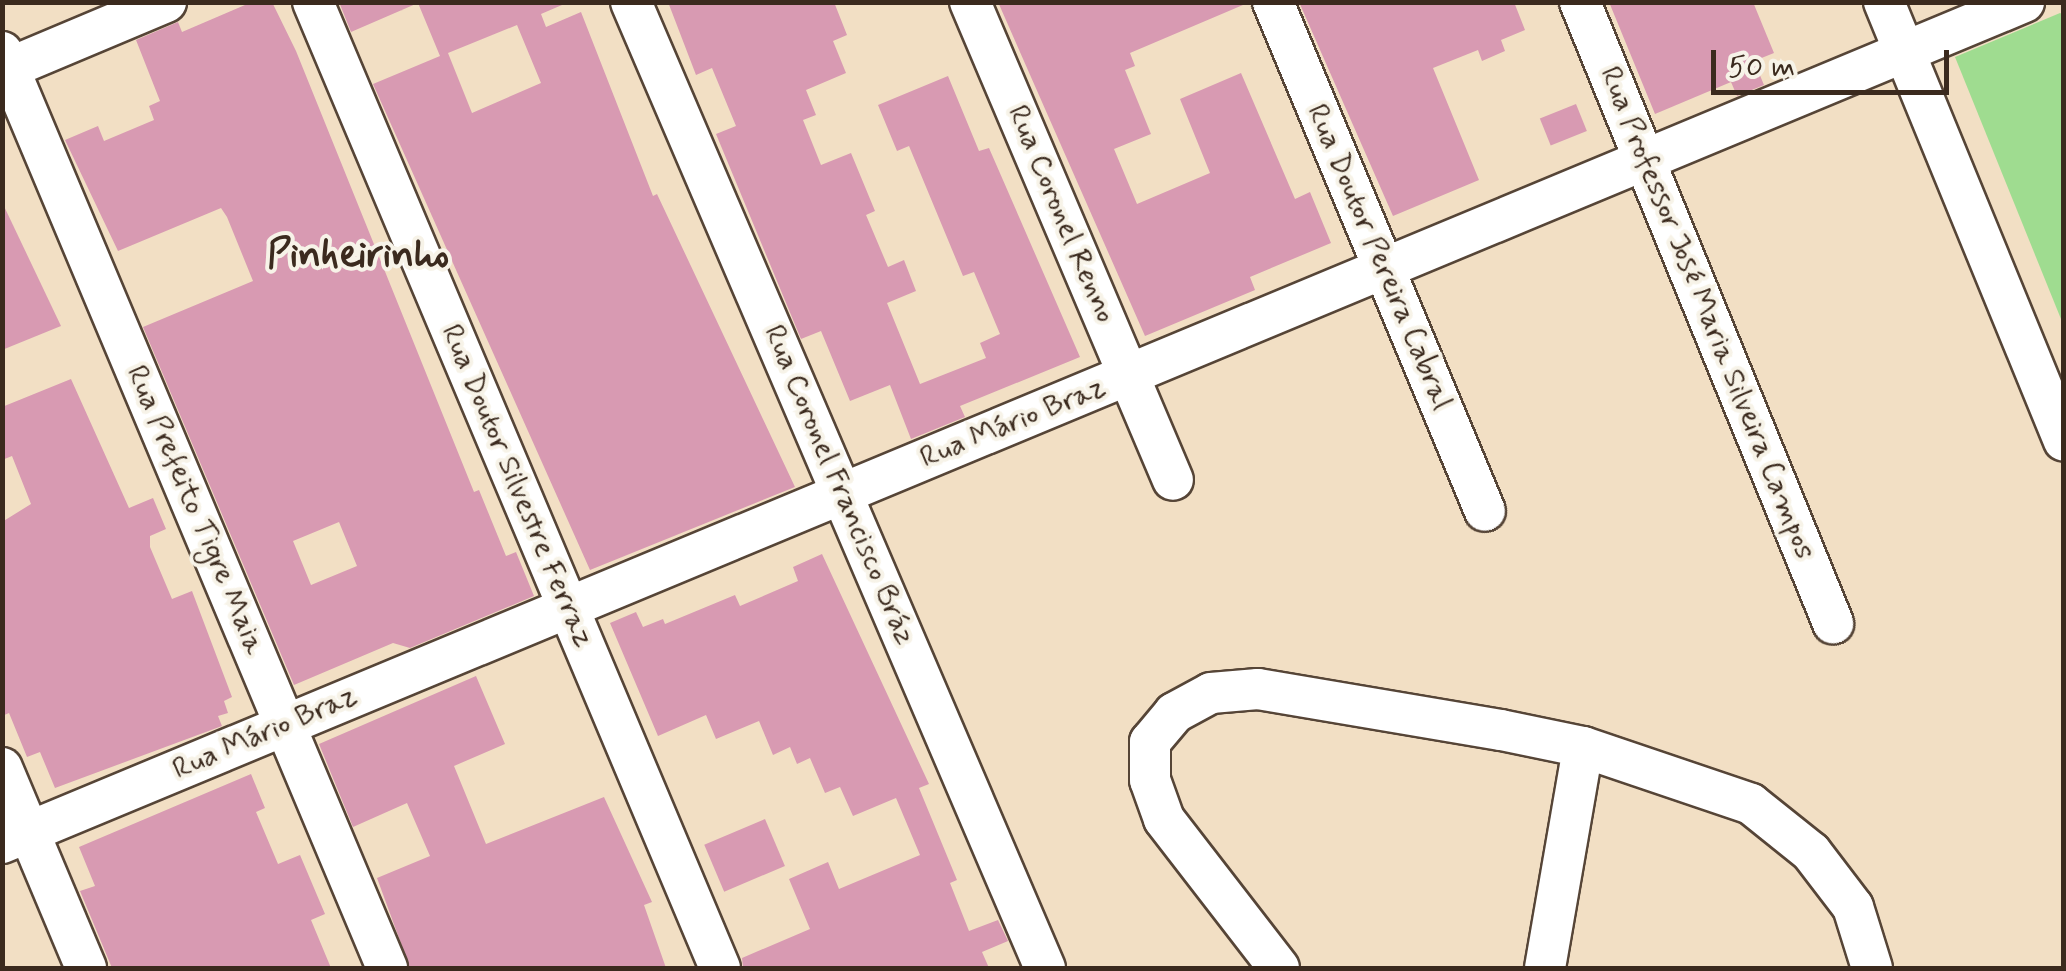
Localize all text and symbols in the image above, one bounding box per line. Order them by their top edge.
scale bar [1716,30,1954,92]
text: 50 m [1728,48,1795,87]
street label: Rua Professor José Maria Silveira Campos [1590,58,1824,568]
street label: Rua Coronel Renno [997,96,1125,332]
street label: Rua Doutor Pereira Cabral [1298,98,1460,416]
district label: Pinheirinho [267,231,449,279]
street label: Rua Coronel Francisco Bráz [754,318,924,652]
street label: Rua Doutor Silvestre Ferraz [434,323,600,649]
street label: Rua Prefeito Tigre Maia [119,363,271,657]
street label: Rua Mário Braz [916,370,1110,476]
street label: Rua Mário Braz [168,678,362,788]

